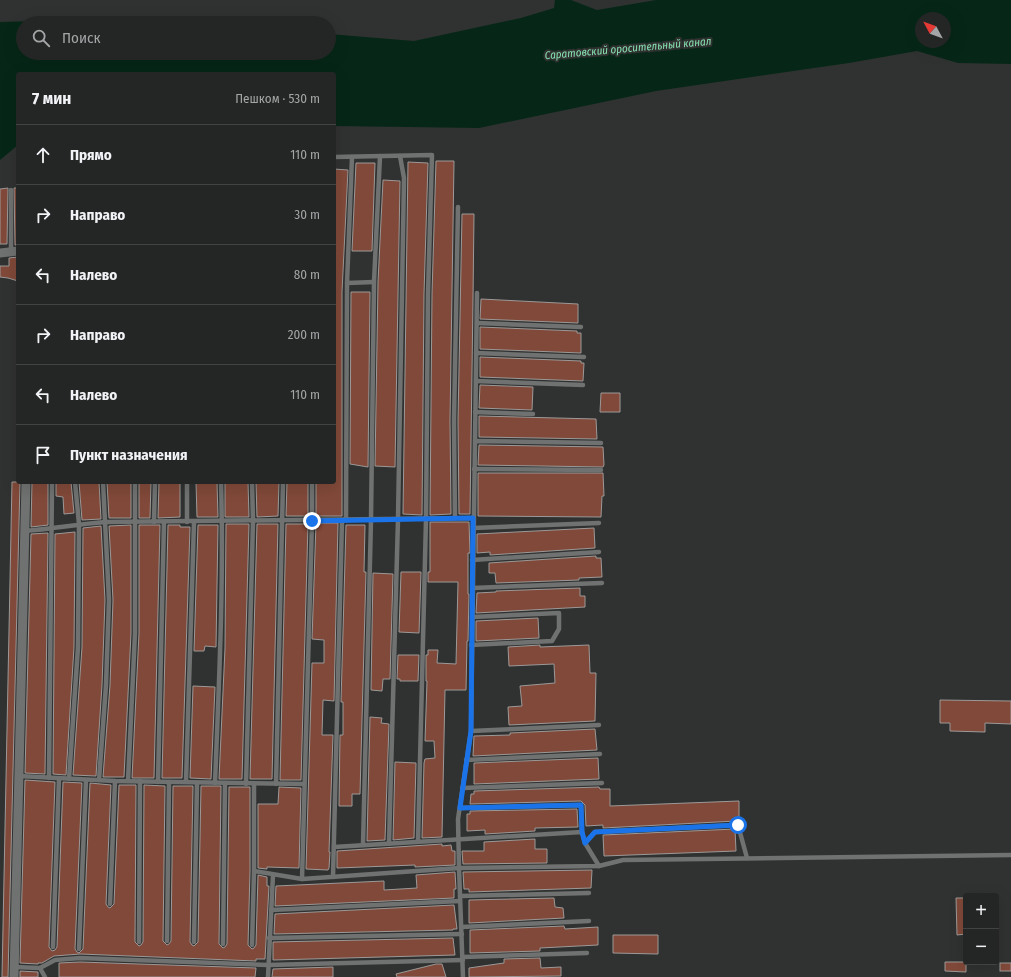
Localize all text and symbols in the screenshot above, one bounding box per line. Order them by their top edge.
north arrow [915,12,951,48]
search box [16,16,336,60]
icon: search [30,27,52,49]
text: Поиск [62,29,100,47]
water label: Саратовский оросительный канал [544,35,712,62]
text: 7 мин [32,88,71,109]
text: Пешком · 530 m [235,91,320,106]
icon: ahead [32,144,54,166]
text: Прямо [70,146,112,164]
text: 110 m [290,147,320,162]
icon: right [32,204,54,226]
text: Направо [70,206,125,224]
text: 30 m [294,207,320,222]
icon: left [32,264,54,286]
text: Налево [70,266,117,284]
text: 80 m [294,267,320,282]
icon: right [32,324,54,346]
text: Направо [70,326,125,344]
text: 200 m [288,327,320,342]
icon: left [32,384,54,406]
text: Налево [70,386,117,404]
text: 110 m [290,387,320,402]
icon: arrive [32,444,54,466]
text: Пункт назначения [70,446,188,464]
route end [303,512,321,530]
route start [729,816,747,834]
map controls [963,893,999,965]
button: + [963,893,999,929]
button: − [963,929,999,965]

